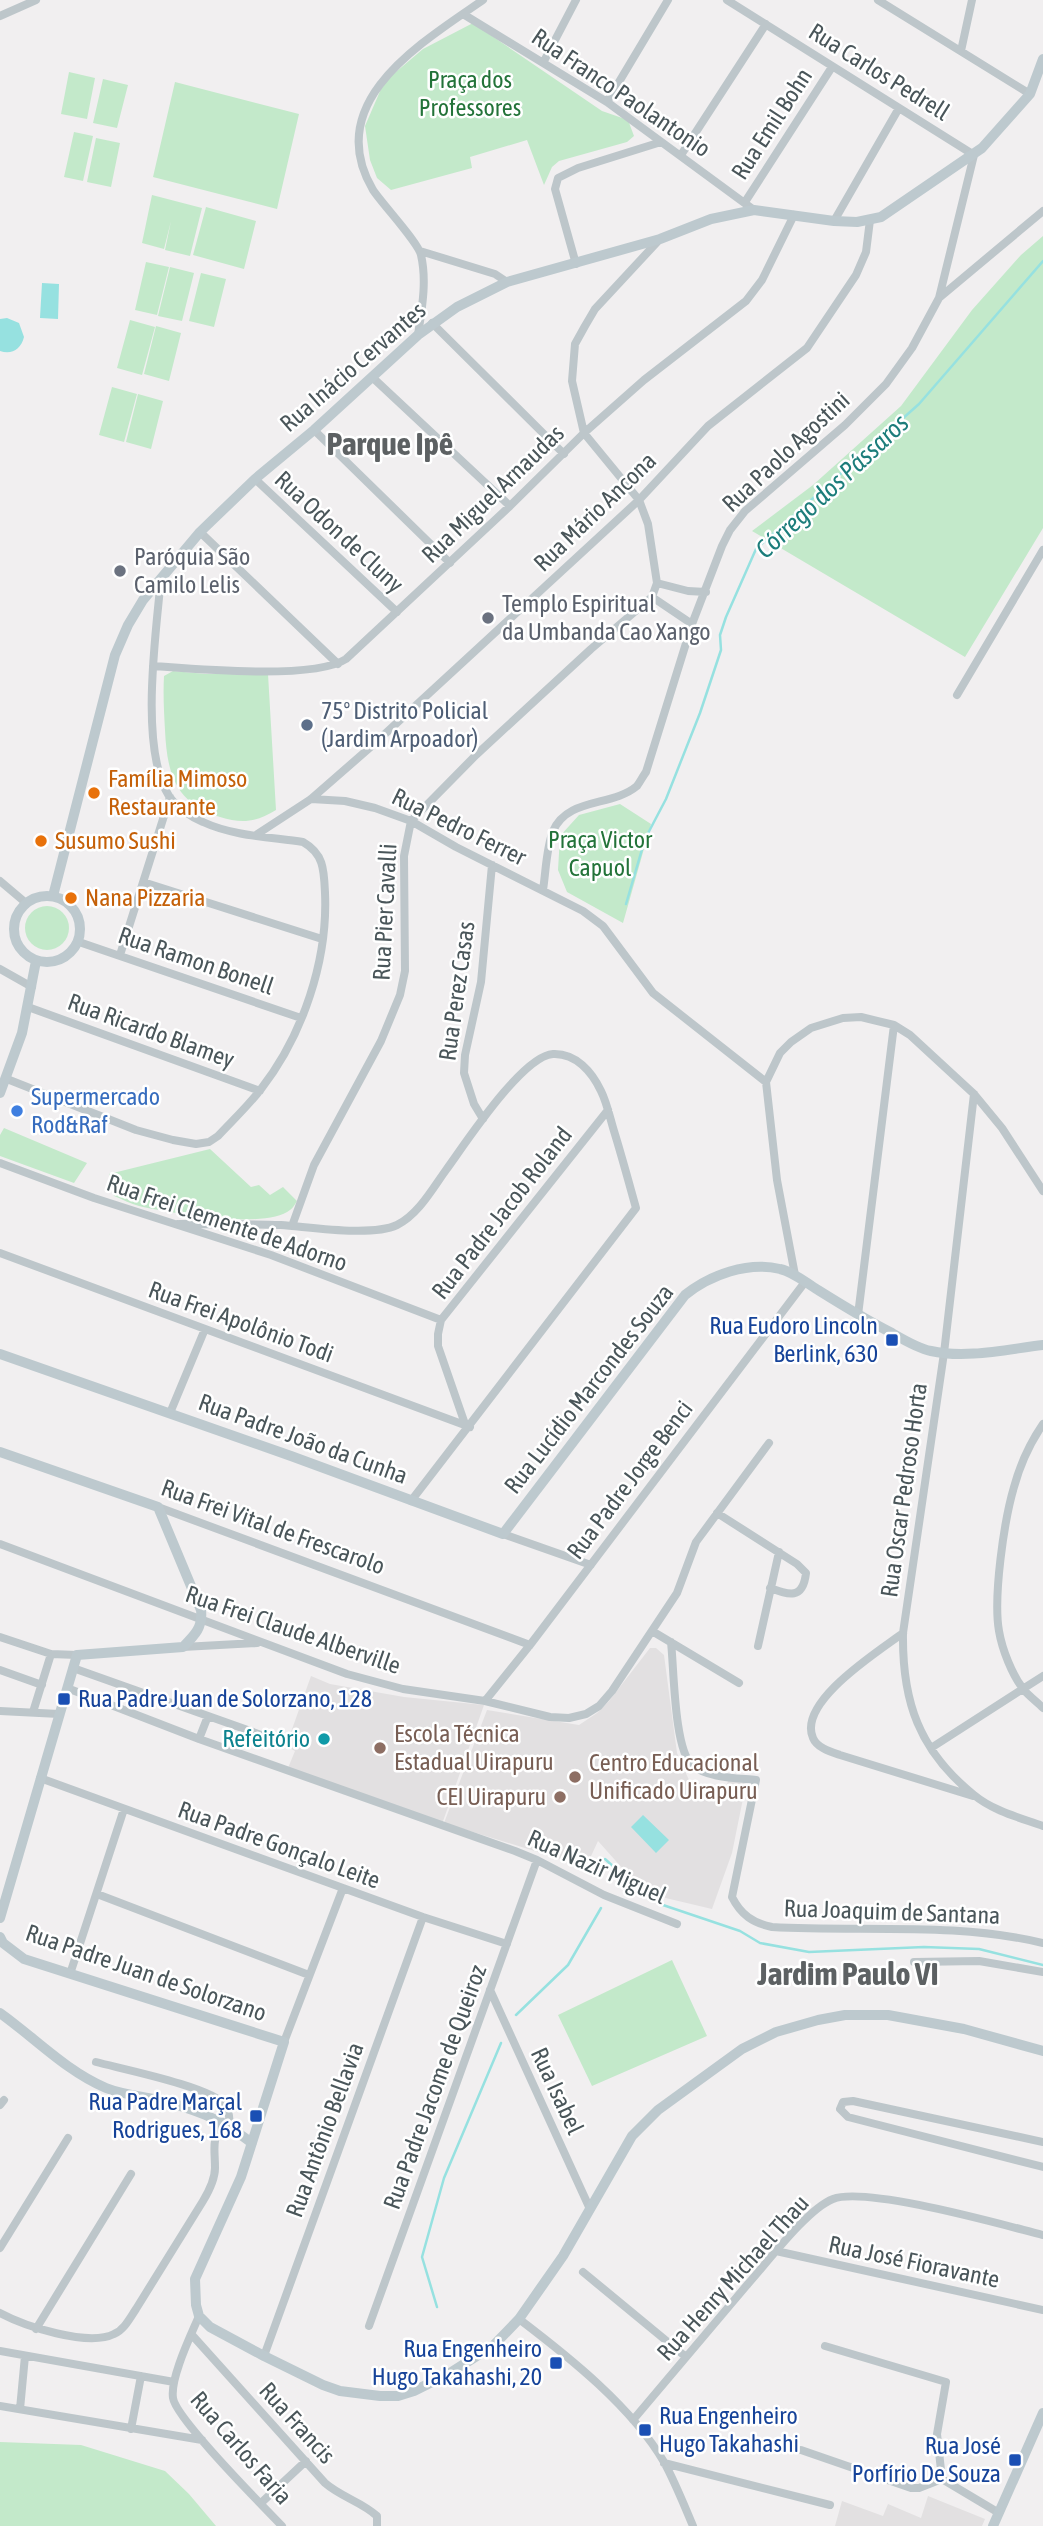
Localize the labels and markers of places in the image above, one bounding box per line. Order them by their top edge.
place label: Paróquia São Camilo Lelis [134,543,250,598]
marker: Paróquia São Camilo Lelis [112,563,128,579]
place label: Templo Espiritual da Umbanda Cao Xango [502,590,711,645]
marker: Templo Espiritual da Umbanda Cao Xango [480,610,496,626]
place label: 75º Distrito Policial (Jardim Arpoador) [321,697,489,752]
marker: 75º Distrito Policial (Jardim Arpoador) [299,717,315,733]
place label: Família Mimoso Restaurante [108,765,247,820]
marker: Família Mimoso Restaurante [86,785,102,801]
place label: Susumo Sushi [55,827,176,854]
marker: Susumo Sushi [33,833,49,849]
place label: Nana Pizzaria [85,884,205,911]
marker: Nana Pizzaria [63,890,79,906]
place label: Supermercado Rod&Raf [31,1083,160,1138]
marker: Supermercado Rod&Raf [9,1103,25,1119]
place label: Rua Eudoro Lincoln Berlink, 630 [709,1312,878,1367]
marker: Rua Eudoro Lincoln Berlink, 630 [884,1332,900,1348]
place label: Rua Padre Juan de Solorzano, 128 [78,1685,372,1712]
marker: Rua Padre Juan de Solorzano, 128 [56,1691,72,1707]
place label: Escola Técnica Estadual Uirapuru [394,1720,554,1775]
place label: Refeitório [222,1725,310,1752]
marker: Refeitório [316,1731,332,1747]
marker: Escola Técnica Estadual Uirapuru [372,1740,388,1756]
place label: Centro Educacional Unificado Uirapuru [589,1749,760,1804]
marker: Centro Educacional Unificado Uirapuru [567,1769,583,1785]
place label: CEI Uirapuru [436,1783,546,1810]
marker: CEI Uirapuru [552,1789,568,1805]
place label: Rua Padre Marçal Rodrigues, 168 [88,2088,243,2143]
marker: Rua Padre Marçal Rodrigues, 168 [248,2108,264,2124]
place label: Rua Engenheiro Hugo Takahashi, 20 [372,2335,542,2390]
marker: Rua Engenheiro Hugo Takahashi, 20 [548,2355,564,2371]
place label: Rua Engenheiro Hugo Takahashi [659,2402,799,2457]
marker: Rua Engenheiro Hugo Takahashi [637,2422,653,2438]
place label: Rua José Porfírio De Souza [852,2432,1001,2487]
marker: Rua José Porfírio De Souza [1007,2452,1023,2468]

